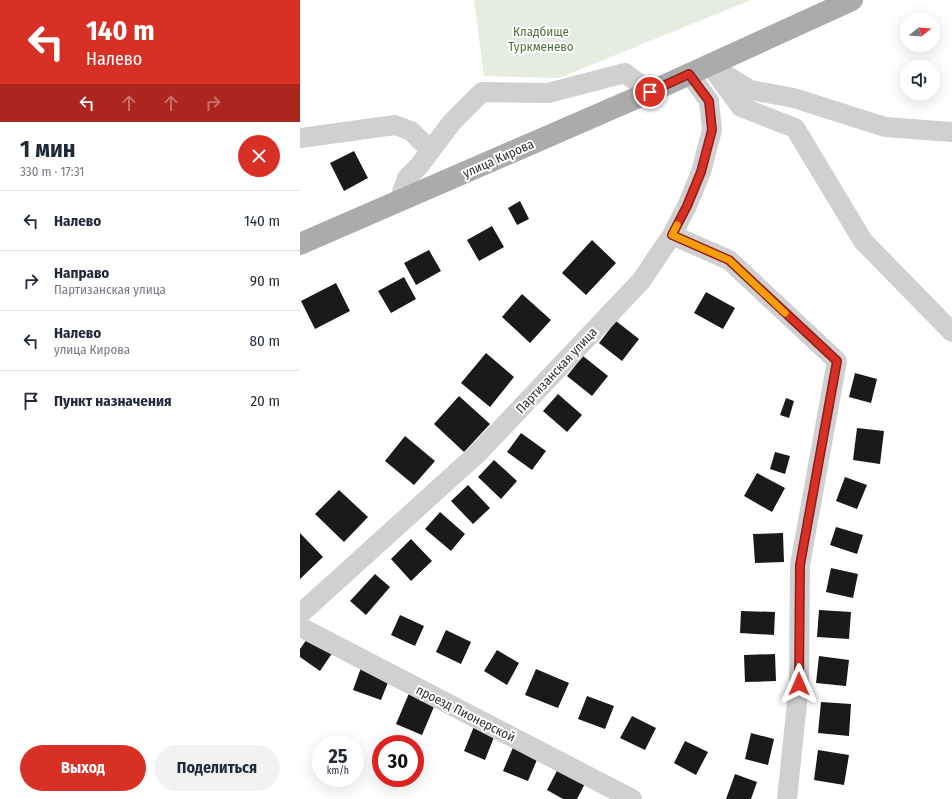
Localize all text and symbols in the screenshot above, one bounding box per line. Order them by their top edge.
north arrow [900,12,940,52]
map controls [900,12,940,100]
text: 140 m [86,14,155,47]
icon: left [20,16,72,68]
park label: Кладбище Туркменево [508,24,574,54]
text: Налево [86,48,142,70]
button: sound [900,60,940,100]
pin [633,75,667,109]
icon: arrive [639,81,661,103]
icon: left [76,92,98,114]
icon: ahead [118,92,140,114]
icon: ahead [160,92,182,114]
icon: right [202,92,224,114]
text: 1 мин [20,135,75,163]
button: close [238,135,280,177]
street label: улица Кирова [460,136,536,181]
text: 330 m · 17:31 [20,164,84,179]
icon: left [20,210,42,232]
text: Налево [54,212,101,230]
text: 140 m [244,212,280,230]
text: Направо [54,264,109,282]
icon: right [20,270,42,292]
text: 90 m [250,272,280,290]
text: Партизанская улица [54,282,166,297]
text: Налево [54,324,101,342]
street label: Партизанская улица [513,324,600,416]
icon: left [20,330,42,352]
text: 80 m [250,332,280,350]
text: улица Кирова [54,342,130,357]
icon: arrive [20,390,42,412]
text: Пункт назначения [54,392,172,410]
text: 20 m [251,392,280,410]
position arrow [778,663,820,705]
street label: проезд Пионерской [414,682,518,745]
speed limit sign: 30 [372,735,424,787]
text: 25 [328,744,348,768]
button: Выход [20,745,146,791]
button: Поделиться [154,745,280,791]
text: km/h [327,765,349,777]

